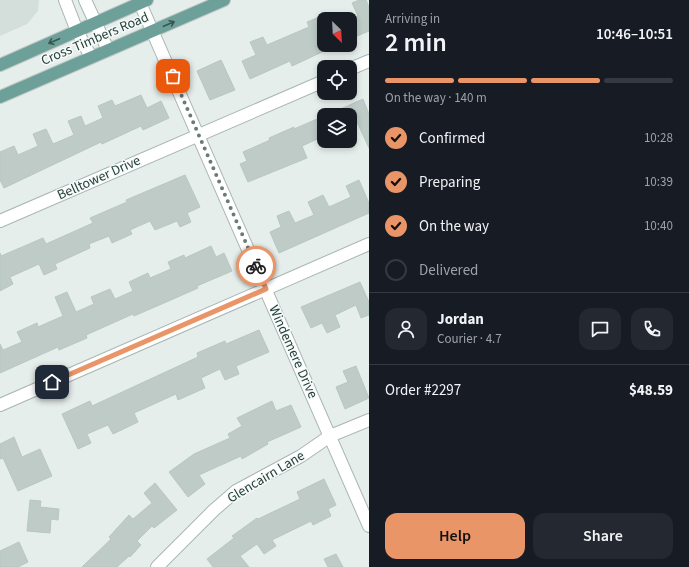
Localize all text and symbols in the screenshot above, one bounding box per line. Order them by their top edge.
street label: Cross Timbers Road [38,7,152,71]
text: Arriving in [385,10,440,28]
north arrow [317,12,357,52]
map controls [317,12,357,148]
one-way arrow [163,19,175,27]
text: 2 min [385,24,447,61]
text: 10:46–10:51 [596,24,673,45]
one-way arrow [48,38,60,46]
pin [156,59,190,93]
button: locate [317,60,357,100]
icon: bag [162,65,184,87]
text: On the way · 140 m [385,89,487,107]
button: layers [317,108,357,148]
icon: check [385,127,407,149]
text: Confirmed [419,128,485,149]
text: 10:28 [644,129,673,147]
street label: Belltower Drive [54,151,144,205]
icon: check [385,171,407,193]
text: Preparing [419,172,480,193]
text: 10:39 [644,173,673,191]
icon: check [385,215,407,237]
text: On the way [419,216,489,237]
text: 10:40 [644,217,673,235]
courier [236,246,276,286]
icon: bike [245,255,267,277]
text: Delivered [419,260,478,281]
street label: Windemere Drive [263,302,323,402]
button: person [385,308,427,350]
button: chat [579,308,621,350]
button: phone [631,308,673,350]
text: Jordan [437,309,484,330]
text: Courier · 4.7 [437,330,502,348]
pin [35,365,69,399]
icon: home [41,371,63,393]
text: Order #2297 [385,380,461,401]
text: $48.59 [629,380,673,401]
street label: Glencairn Lane [223,446,309,508]
button: Help [385,513,525,559]
button: Share [533,513,673,559]

